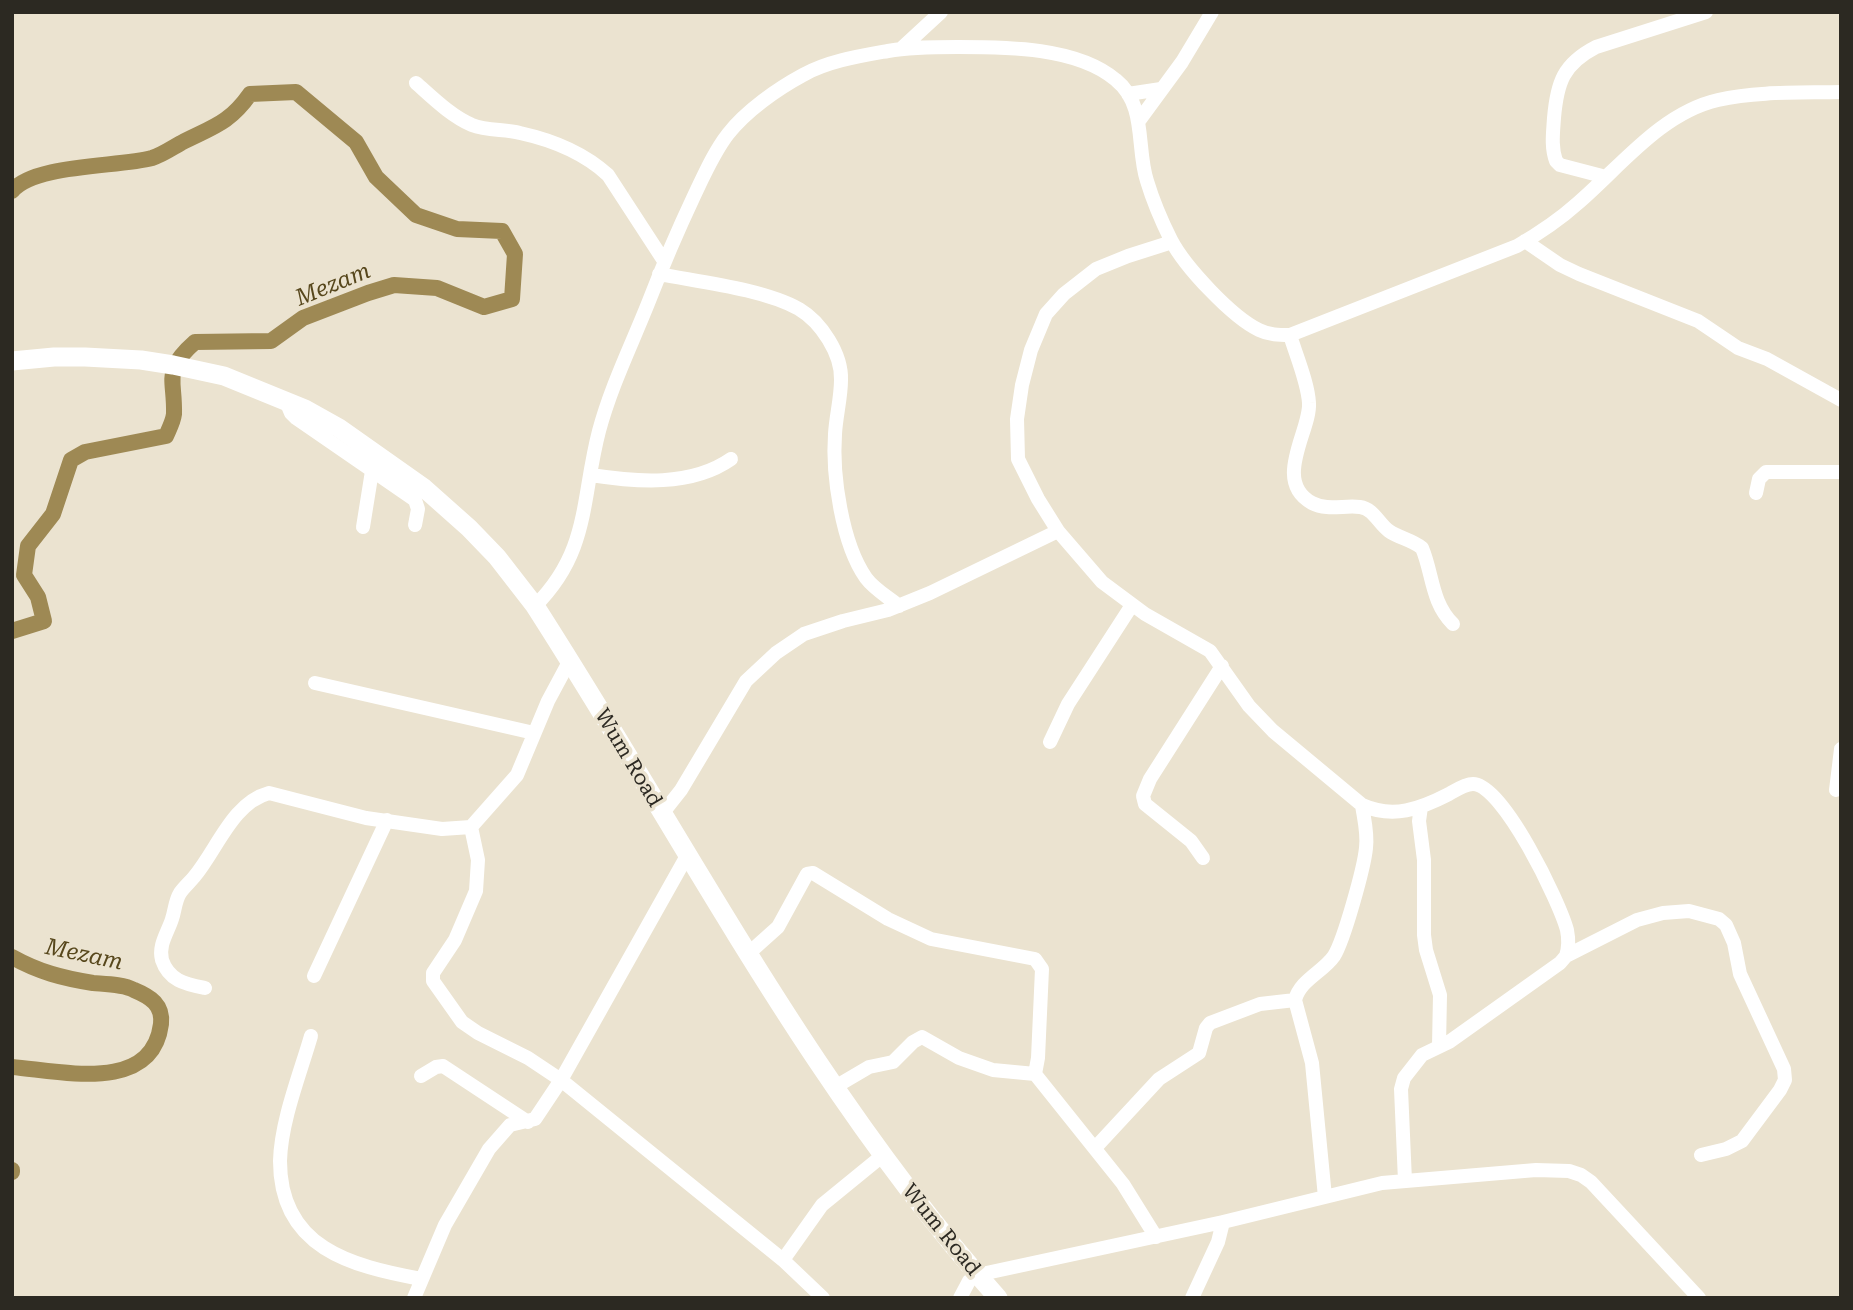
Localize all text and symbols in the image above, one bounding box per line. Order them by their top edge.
water label: Mezam [291,258,375,312]
street label: Wum Road [589,704,667,812]
water label: Mezam [43,933,125,977]
street label: Wum Road [897,1179,985,1281]

